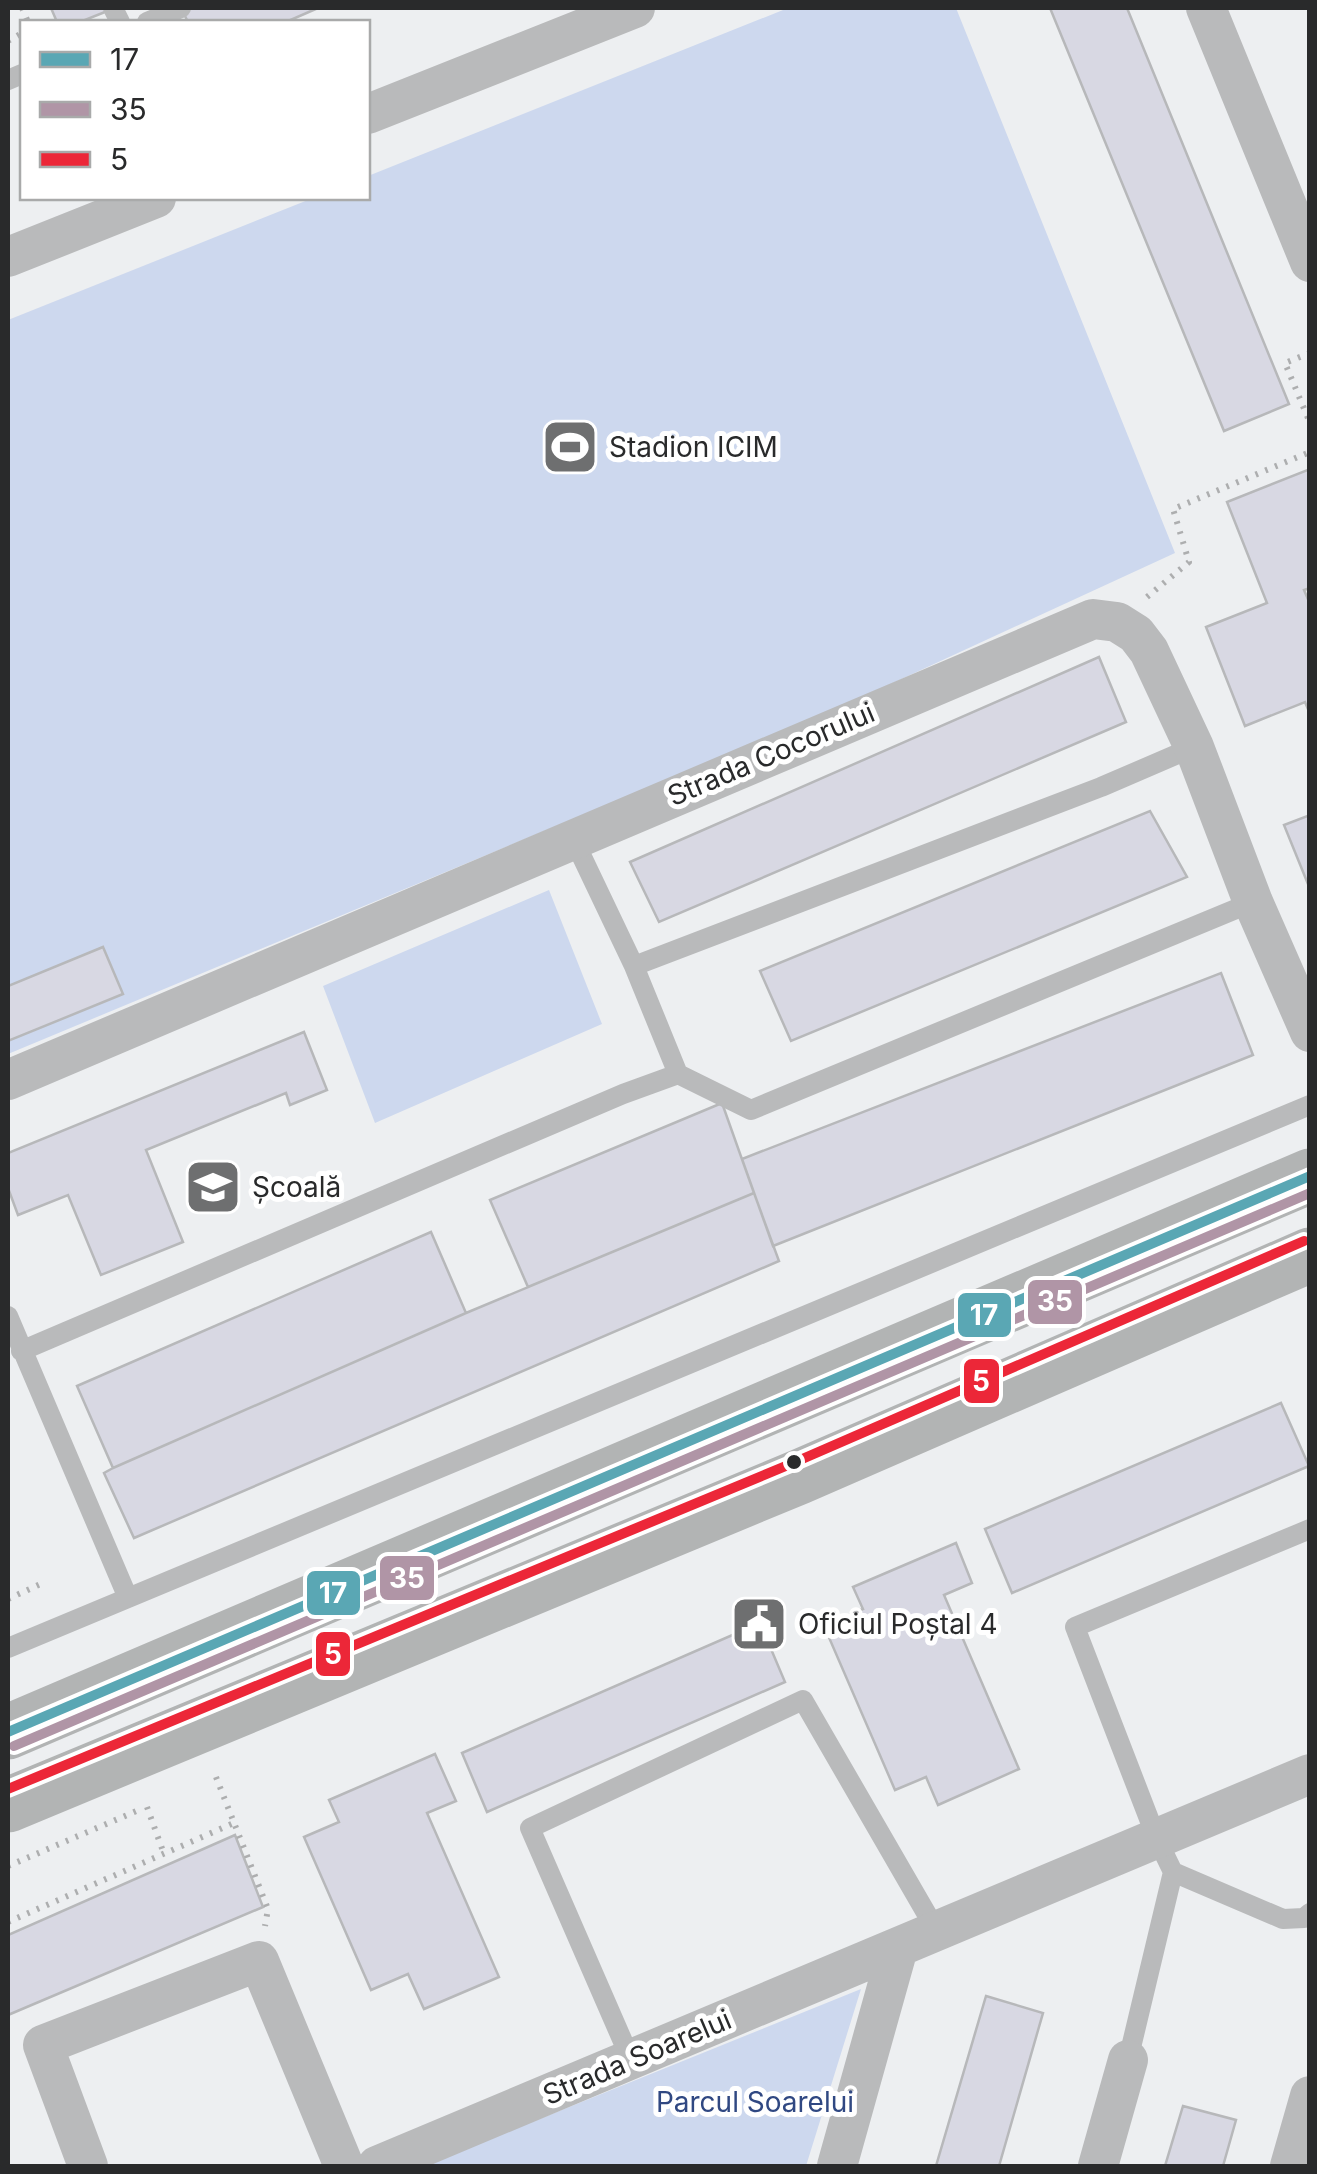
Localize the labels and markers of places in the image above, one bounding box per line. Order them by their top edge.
sports icon: Stadion ICIM [540,417,600,477]
place label: Stadion ICIM [609,430,778,464]
school or university icon: Școală [183,1157,243,1217]
place label: Școală [252,1170,341,1204]
unlabelled marker [784,1452,804,1472]
public building icon: Oficiul Poștal 4 [729,1594,789,1654]
place label: Oficiul Poștal 4 [798,1607,998,1641]

